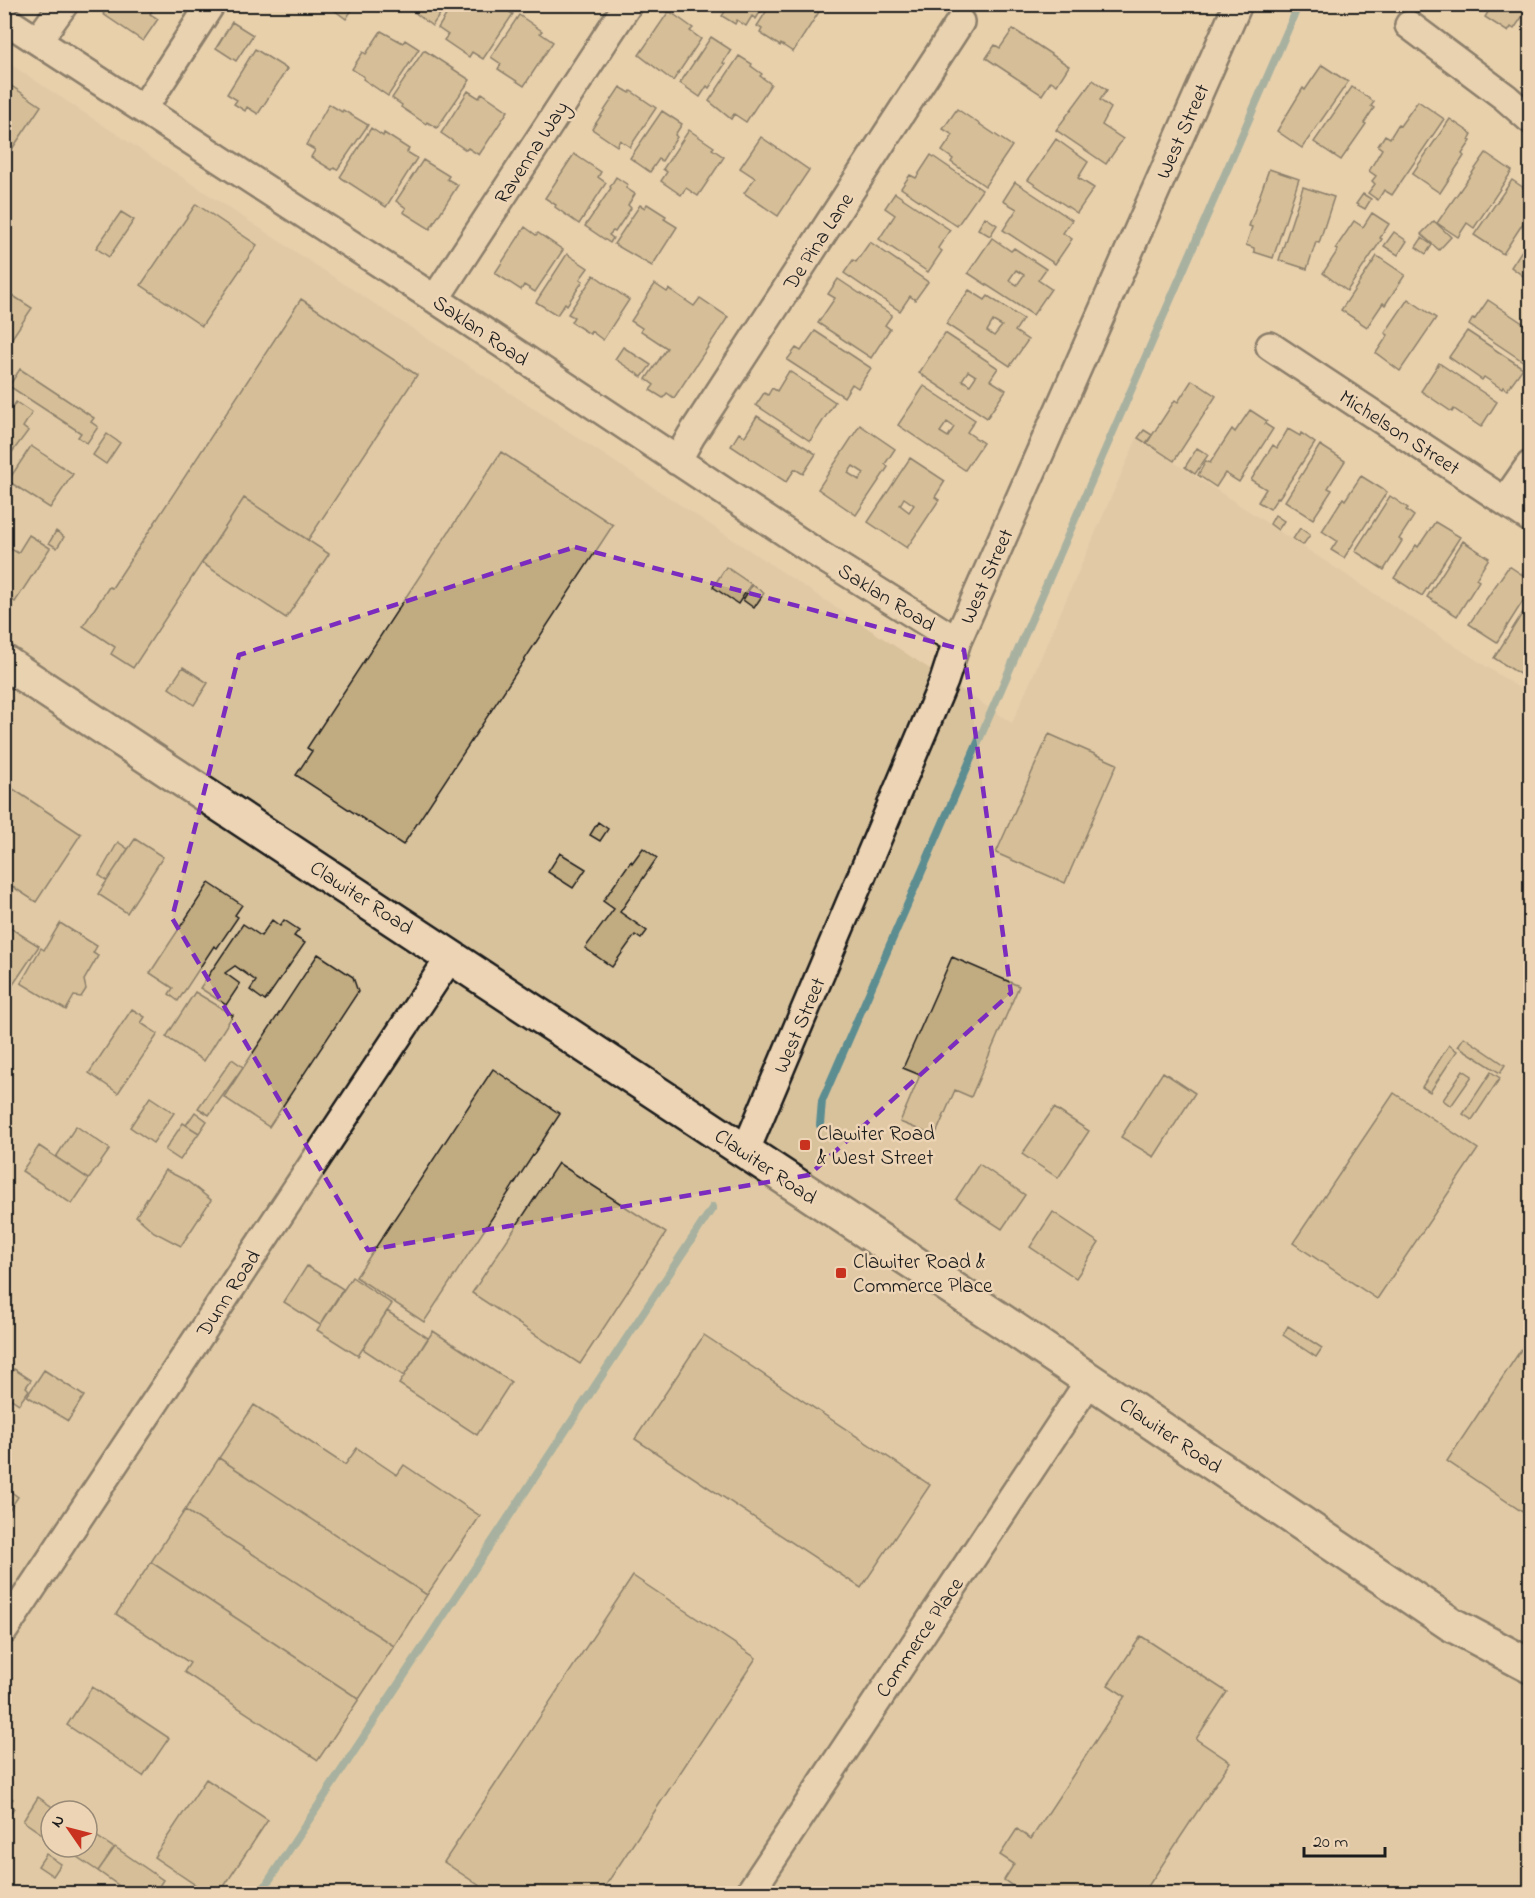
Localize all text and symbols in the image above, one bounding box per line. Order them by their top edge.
street label: West Street [1149,79,1218,184]
street label: Ravenna Way [488,96,579,212]
street label: De Pina Lane [776,187,863,297]
street label: Saklan Road [426,288,534,375]
street label: Michelson Street [1332,383,1465,484]
street label: West Street [953,524,1022,629]
street label: Saklan Road [831,557,941,641]
street label: Clawiter Road [303,854,419,943]
street label: West Street [767,973,834,1078]
place label: Clawiter Road & West Street [817,1120,935,1174]
street label: Clawiter Road [708,1122,822,1213]
marker: Clawiter Road & West Street [798,1138,812,1152]
street label: Dunn Road [190,1244,269,1345]
place label: Clawiter Road & Commerce Place [853,1248,993,1302]
marker: Clawiter Road & Commerce Place [834,1266,848,1280]
street label: Clawiter Road [1113,1391,1227,1482]
street label: Commerce Place [869,1571,972,1704]
north arrow [39,1799,99,1859]
text: N [45,1810,71,1833]
scale bar [1304,1820,1385,1858]
text: 20 m [1313,1830,1348,1856]

